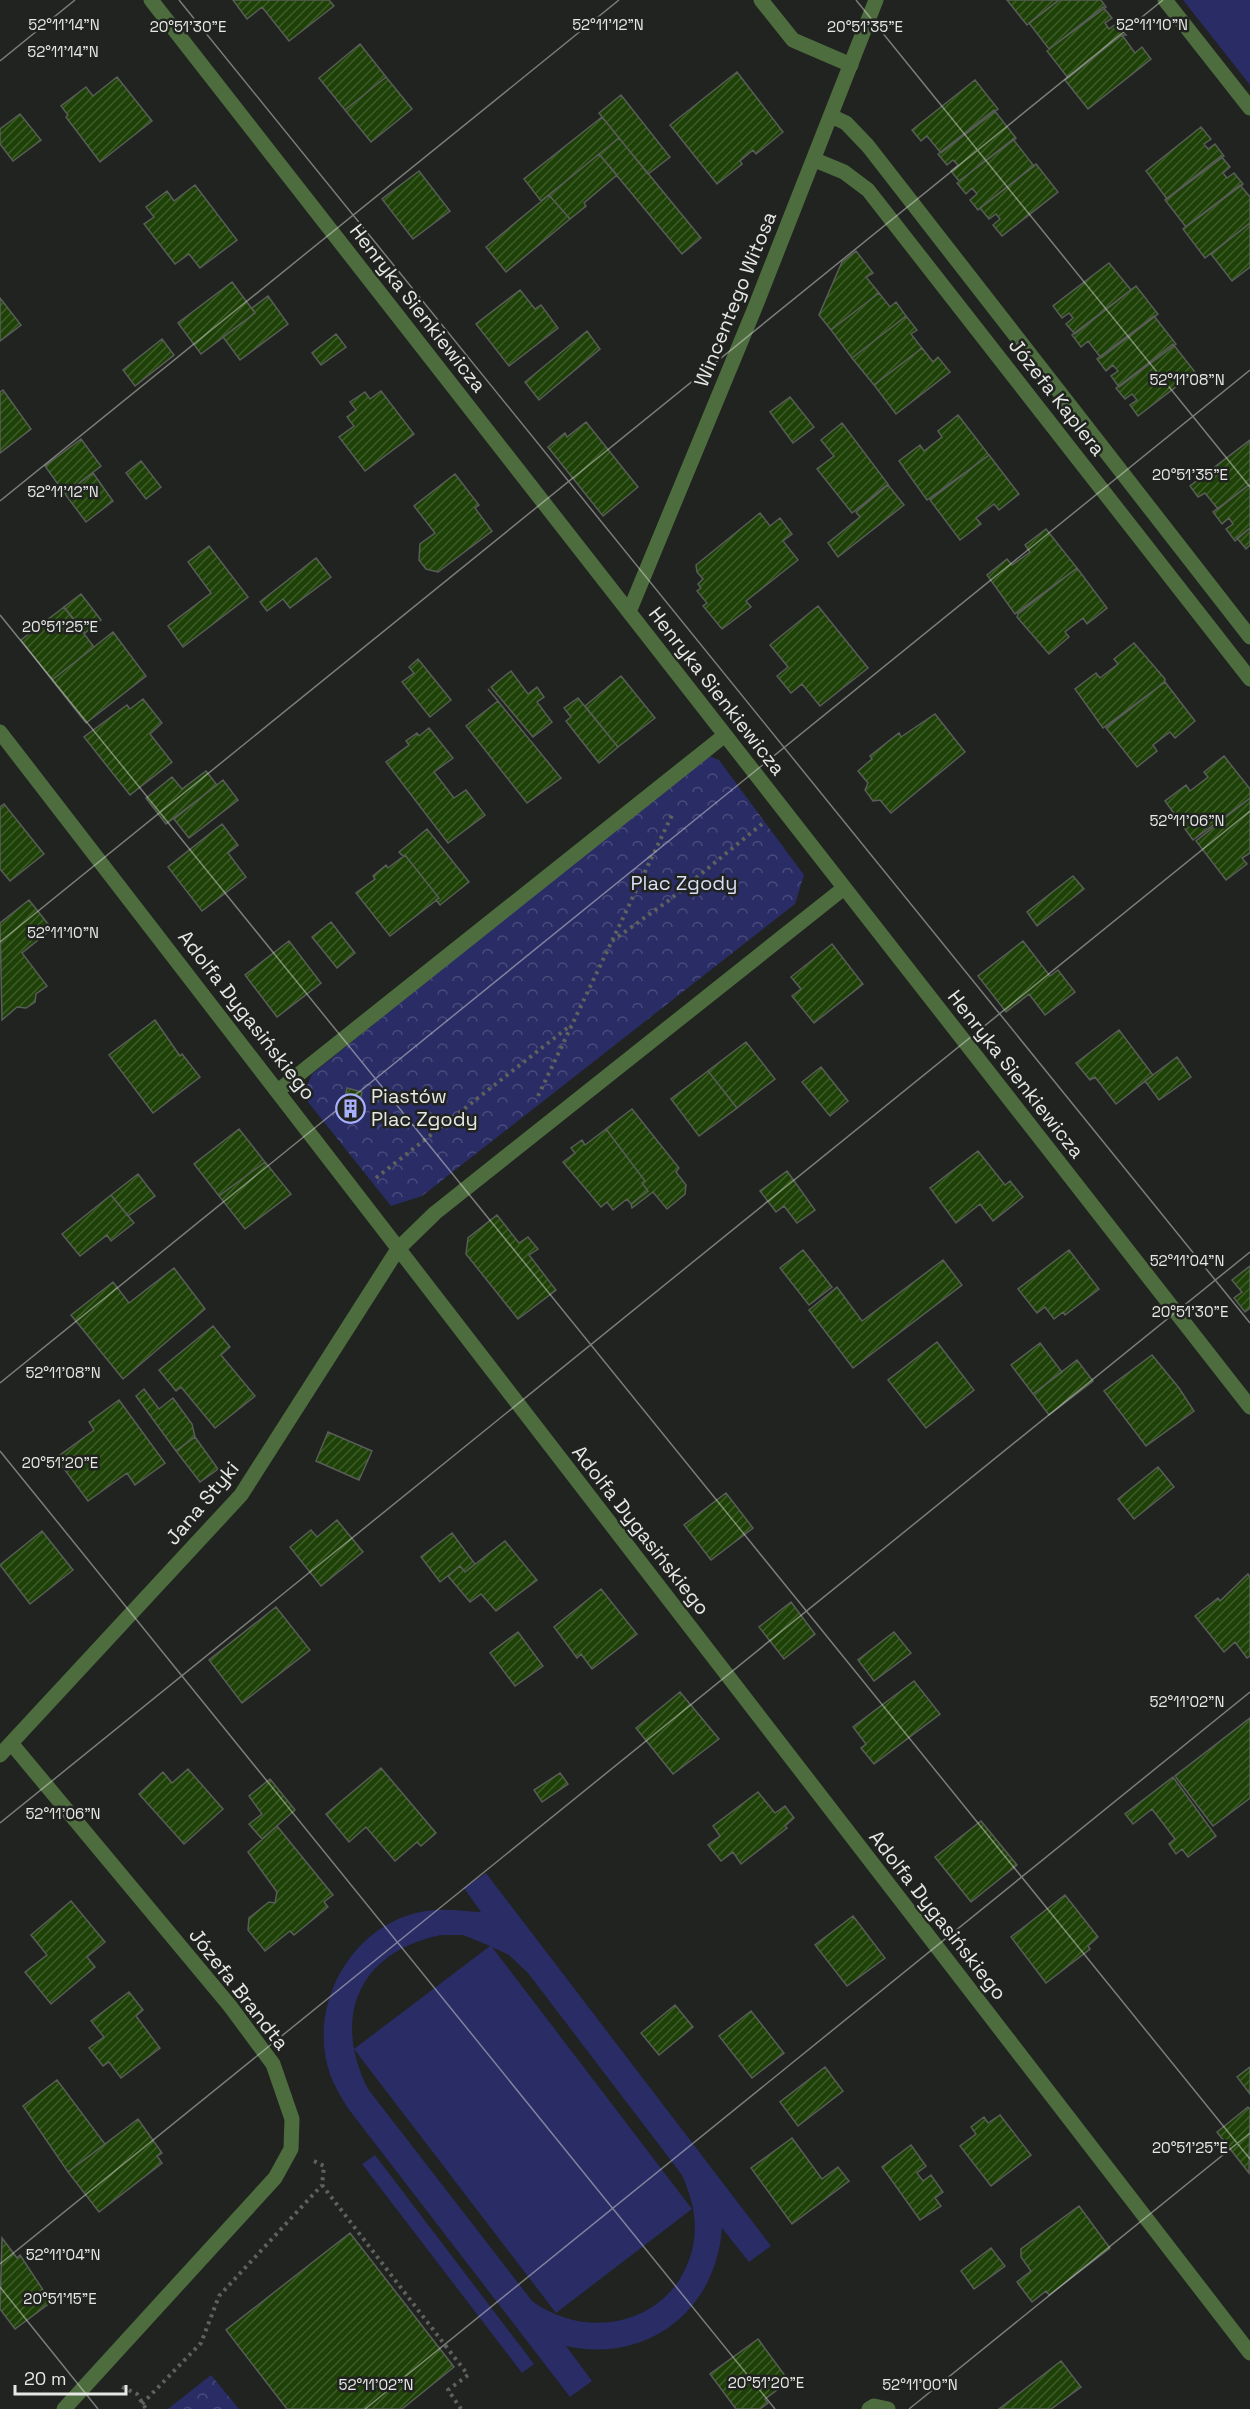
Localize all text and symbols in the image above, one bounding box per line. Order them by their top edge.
text: 52°11'14"N [28,15,100,34]
text: 52°11'12"N [572,15,644,34]
text: 52°11'10"N [1116,15,1188,34]
text: 20°51'30"E [150,17,226,36]
text: 20°51'35"E [827,17,903,36]
text: 52°11'14"N [27,42,99,61]
street label: Wincentego Witosa [688,207,782,391]
street label: Henryka Sienkiewicza [344,218,492,398]
street label: Józefa Kaplera [1003,333,1111,461]
text: 52°11'08"N [1149,370,1225,389]
text: 20°51'35"E [1152,465,1228,484]
text: 52°11'12"N [27,482,99,501]
street label: Henryka Sienkiewicza [643,601,791,781]
text: 20°51'25"E [22,617,98,636]
text: 52°11'06"N [1149,811,1225,830]
park label: Plac Zgody [631,870,737,896]
text: 52°11'10"N [27,923,99,942]
street label: Adolfa Dygasińskiego [173,925,321,1105]
street label: Henryka Sienkiewicza [942,984,1090,1164]
place label: Piastów Plac Zgody [371,1083,478,1132]
building icon: Piastów Plac Zgody [334,1092,366,1124]
text: 52°11'04"N [1150,1251,1224,1270]
text: 20°51'30"E [1152,1302,1228,1321]
text: 52°11'08"N [25,1363,101,1382]
street label: Adolfa Dygasińskiego [567,1440,715,1620]
text: 20°51'20"E [22,1453,98,1472]
street label: Jana Styki [160,1456,244,1550]
text: 52°11'02"N [1150,1692,1224,1711]
text: 52°11'06"N [25,1804,101,1823]
street label: Adolfa Dygasińskiego [864,1825,1012,2005]
street label: Józefa Brandta [183,1923,295,2055]
text: 20°51'25"E [1152,2138,1228,2157]
text: 52°11'04"N [26,2245,100,2264]
text: 20°51'15"E [23,2289,97,2308]
scale bar [15,2358,126,2396]
text: 20 m [24,2367,67,2390]
text: 20°51'20"E [728,2373,804,2392]
text: 52°11'02"N [339,2375,413,2394]
text: 52°11'00"N [882,2375,958,2394]

